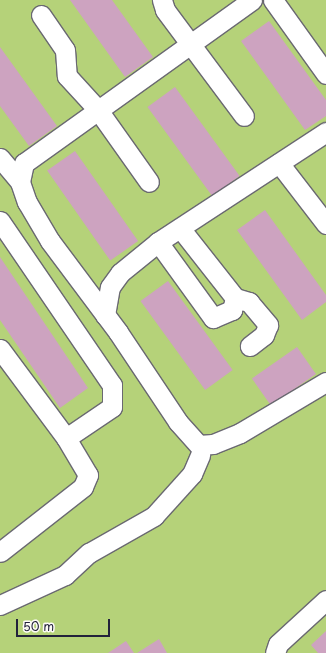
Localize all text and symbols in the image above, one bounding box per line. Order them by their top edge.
scale bar [18,611,112,637]
text: 50 m [23,617,54,635]

